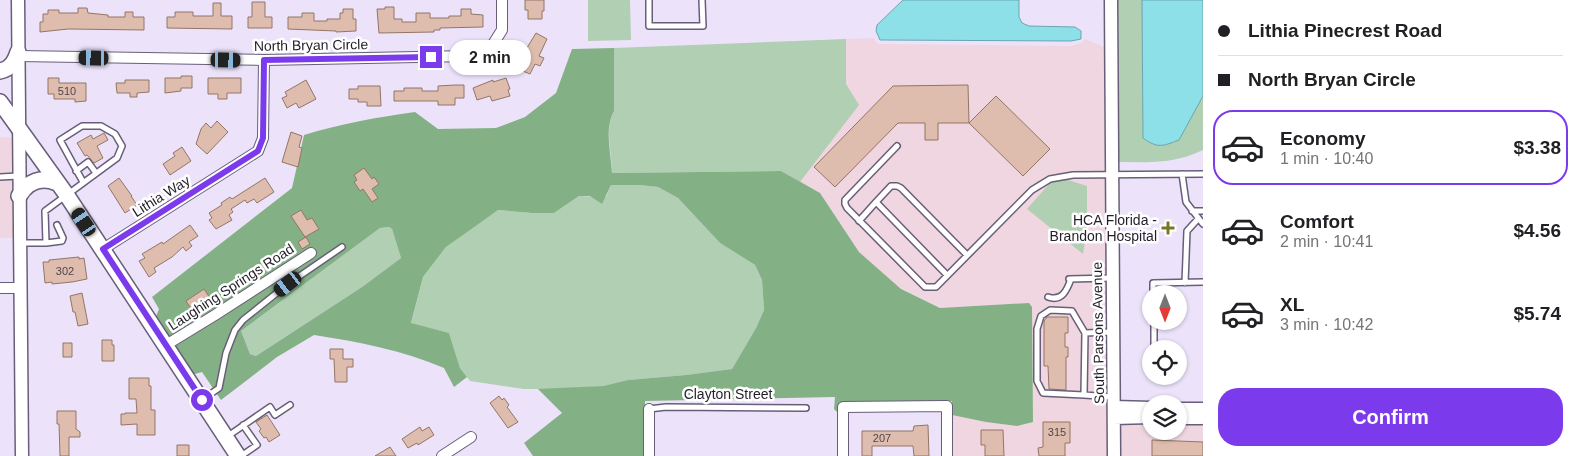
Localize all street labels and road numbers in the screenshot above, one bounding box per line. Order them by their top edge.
street label: North Bryan Circle [254,36,369,54]
street label: Lithia Way [129,172,193,220]
street label: Laughing Springs Road [165,240,297,334]
street label: South Parsons Avenue [1089,262,1107,404]
street label: Clayton Street [684,386,772,402]

